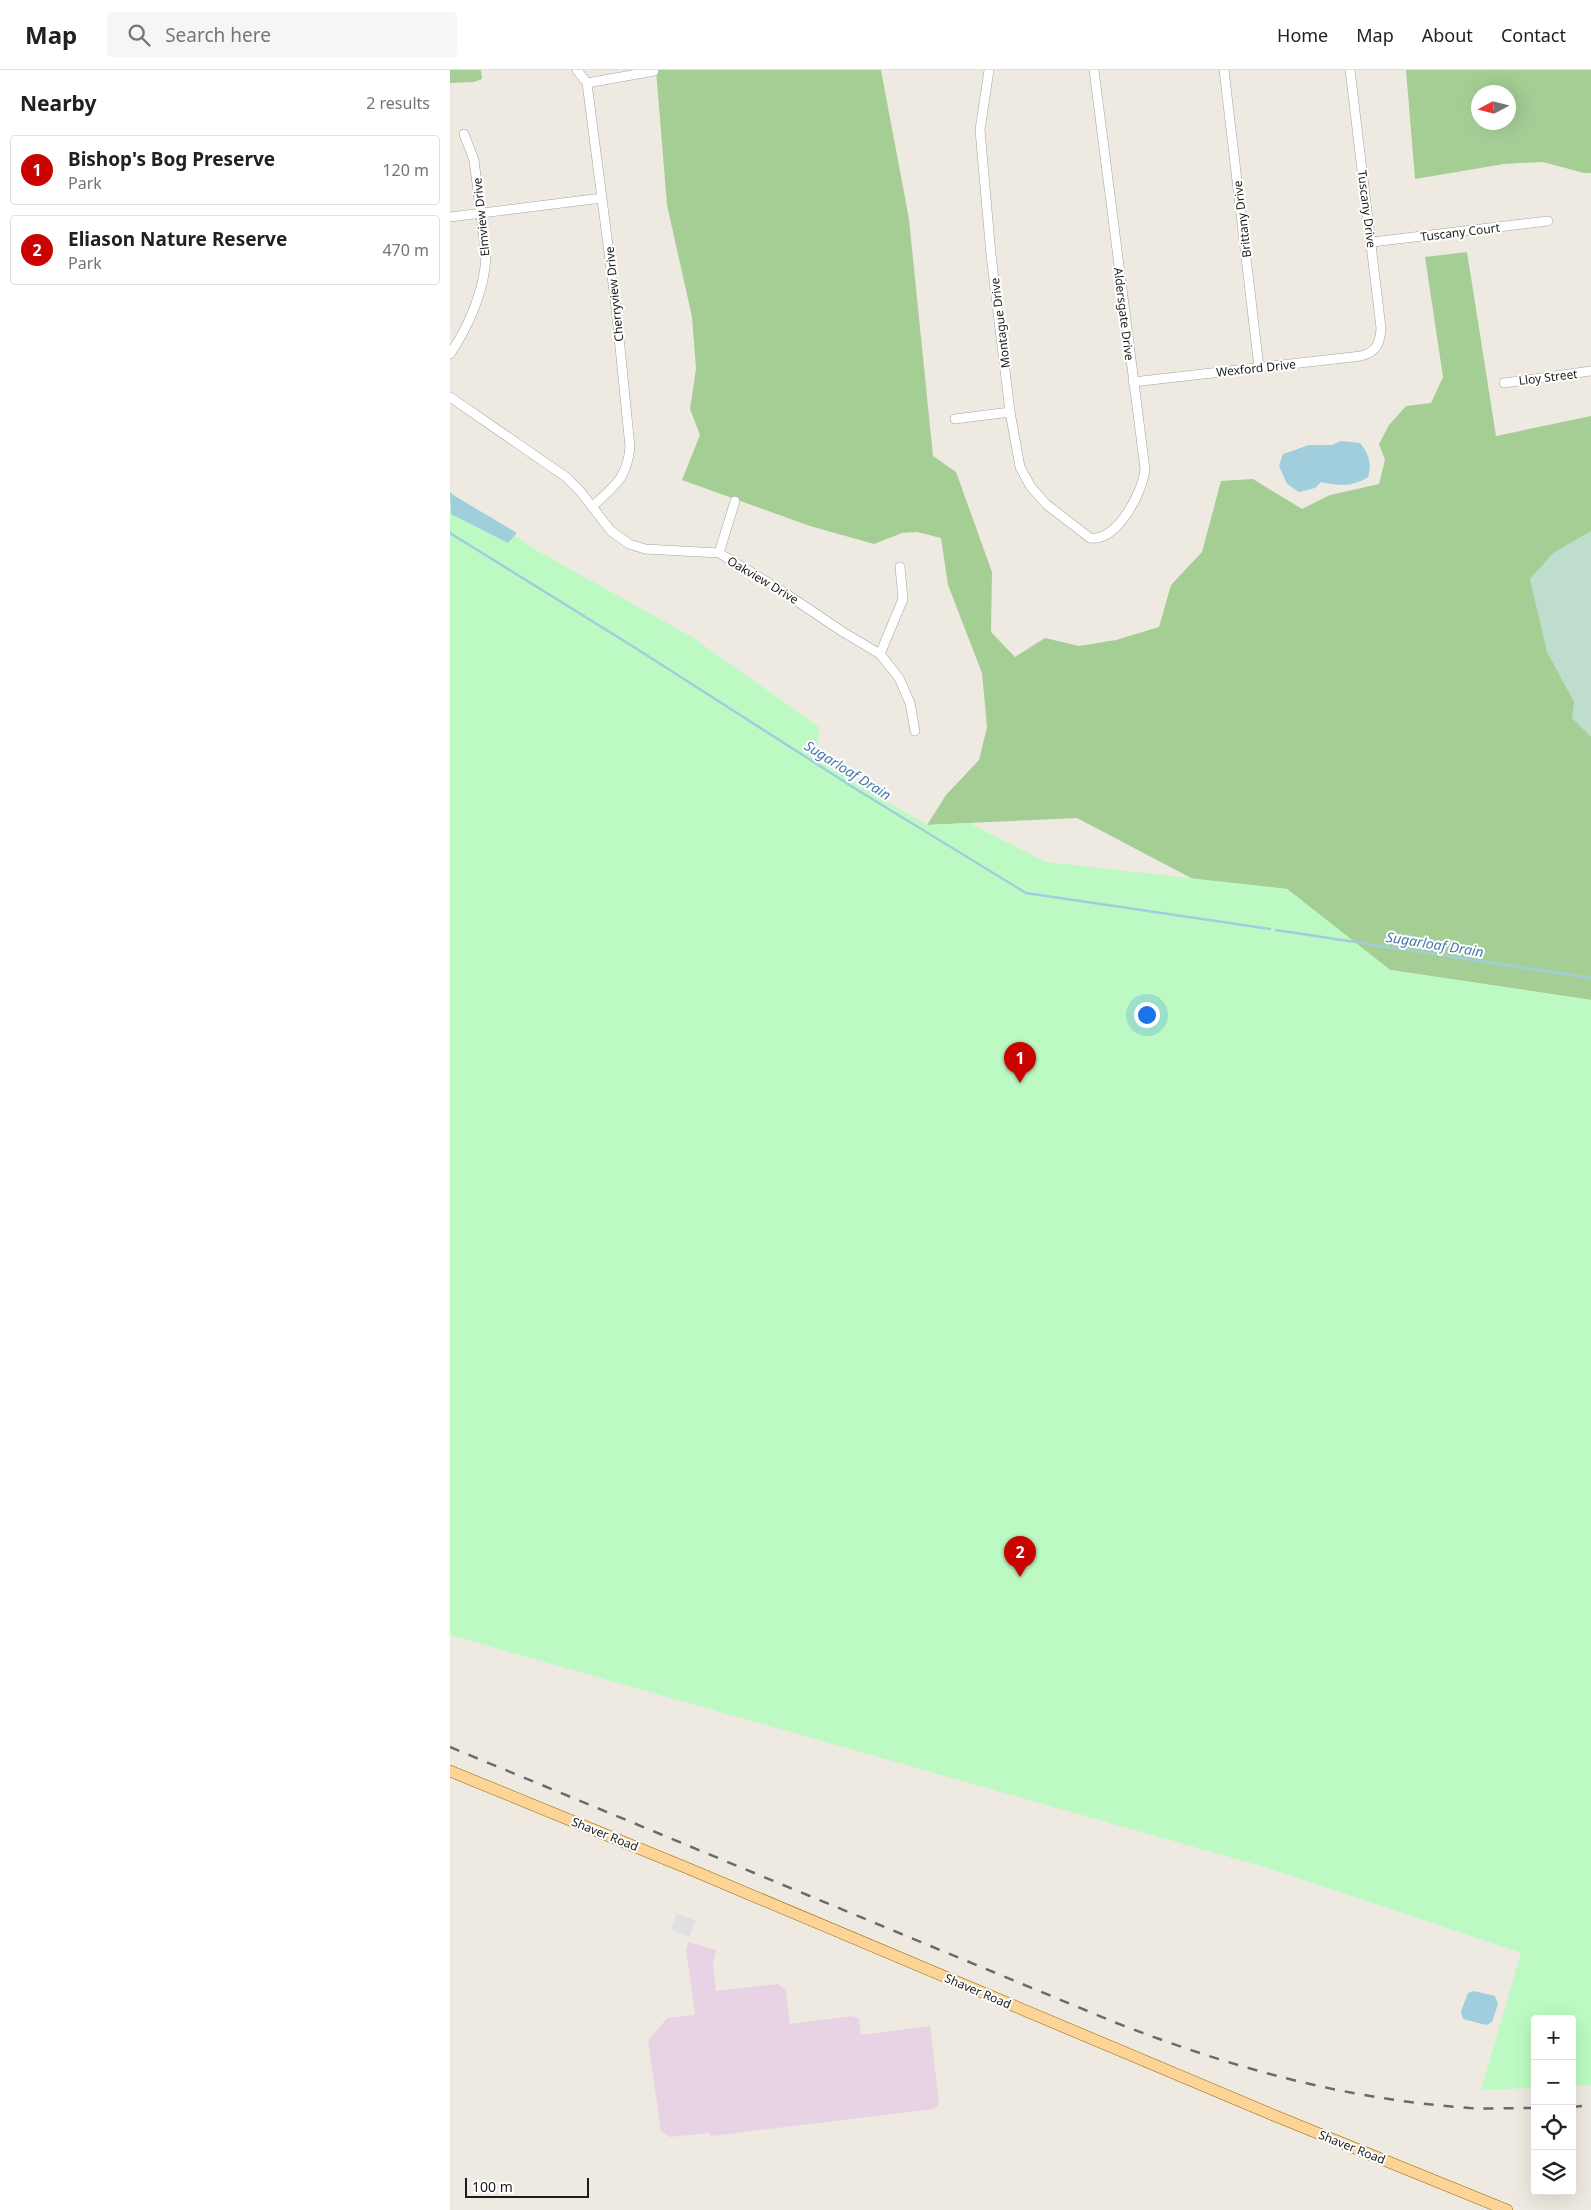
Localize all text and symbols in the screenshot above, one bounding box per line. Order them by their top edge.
search box [107,12,457,57]
text: Map [25,18,77,51]
icon: search [125,21,153,49]
text: Search here [165,22,271,48]
text: Home [1277,23,1328,47]
text: Map [1356,23,1394,47]
text: About [1422,23,1473,47]
text: Contact [1501,23,1566,47]
north arrow [1471,85,1516,130]
text: Nearby [20,89,96,117]
text: 2 results [366,92,430,114]
text: Bishop's Bog Preserve [68,146,275,172]
text: 1 [32,159,42,181]
text: 120 m [382,159,429,181]
street label: Tuscany Drive [1354,169,1380,249]
text: Park [68,172,102,194]
street label: Elmview Drive [468,177,494,257]
street label: Brittany Drive [1229,179,1255,259]
street label: Tuscany Court [1419,219,1501,245]
text: Eliason Nature Reserve [68,226,287,252]
text: 2 [32,239,42,261]
text: 470 m [382,239,429,261]
street label: Cherryview Drive [601,245,627,343]
text: Park [68,252,102,274]
street label: Aldersgate Drive [1110,267,1138,362]
street label: Montague Drive [986,277,1014,369]
street label: Wexford Drive [1215,355,1297,381]
street label: Lloy Street [1518,365,1579,389]
street label: Oakview Drive [724,552,802,608]
water label: Sugarloaf Drain [801,736,895,804]
water label: Sugarloaf Drain [1385,927,1485,961]
your location [1134,1002,1160,1028]
pin: 1 [1004,1042,1036,1083]
pin: 2 [1004,1536,1036,1577]
street label: Shaver Road [569,1813,641,1855]
street label: Shaver Road [942,1969,1014,2013]
map controls [1531,2015,1576,2195]
button: + [1531,2015,1576,2060]
button: − [1531,2060,1576,2105]
button: locate [1531,2105,1576,2150]
street label: Shaver Road [1316,2126,1388,2168]
button: layers [1531,2150,1576,2195]
scale bar [465,2175,589,2198]
text: 100 m [472,2177,513,2196]

